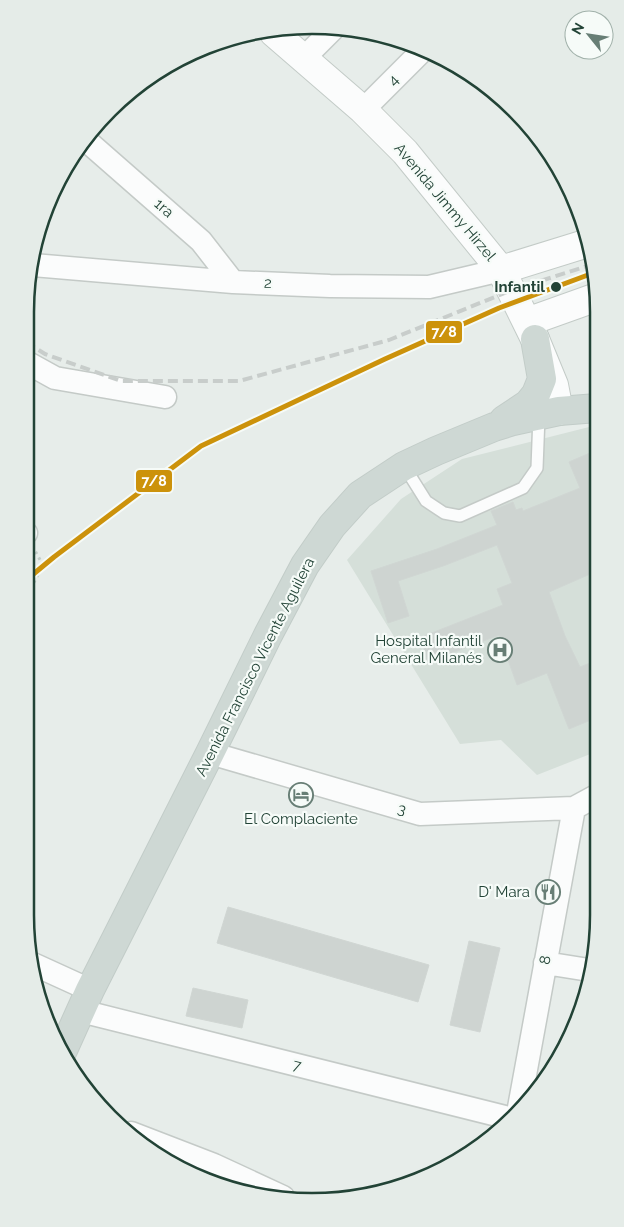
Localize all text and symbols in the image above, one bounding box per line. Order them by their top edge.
north arrow [564,10,614,60]
text: N [568,20,587,37]
street label: 4 [384,71,402,89]
street label: Avenida Jimmy Hirzel [390,139,500,265]
street label: 1ra [151,195,177,221]
street label: 2 [264,274,273,292]
place label: Infantil [494,278,545,296]
marker: Infantil [549,280,563,294]
line badge: 7/8 [425,320,463,344]
text: 7/8 [431,324,457,340]
line badge: 7/8 [135,469,173,493]
text: 7/8 [141,473,167,489]
street label: Avenida Francisco Vicente Aguilera [192,555,318,779]
place label: Hospital Infantil General Milanés [371,632,483,667]
hospital icon: Hospital Infantil General Milanés [487,637,513,663]
hotel icon: El Complaciente [288,782,314,808]
street label: 3 [396,799,408,819]
place label: El Complaciente [244,810,358,828]
restaurant icon: D' Mara [535,879,561,905]
place label: D' Mara [478,883,530,901]
street label: 8 [535,954,555,966]
street label: 7 [291,1055,303,1075]

